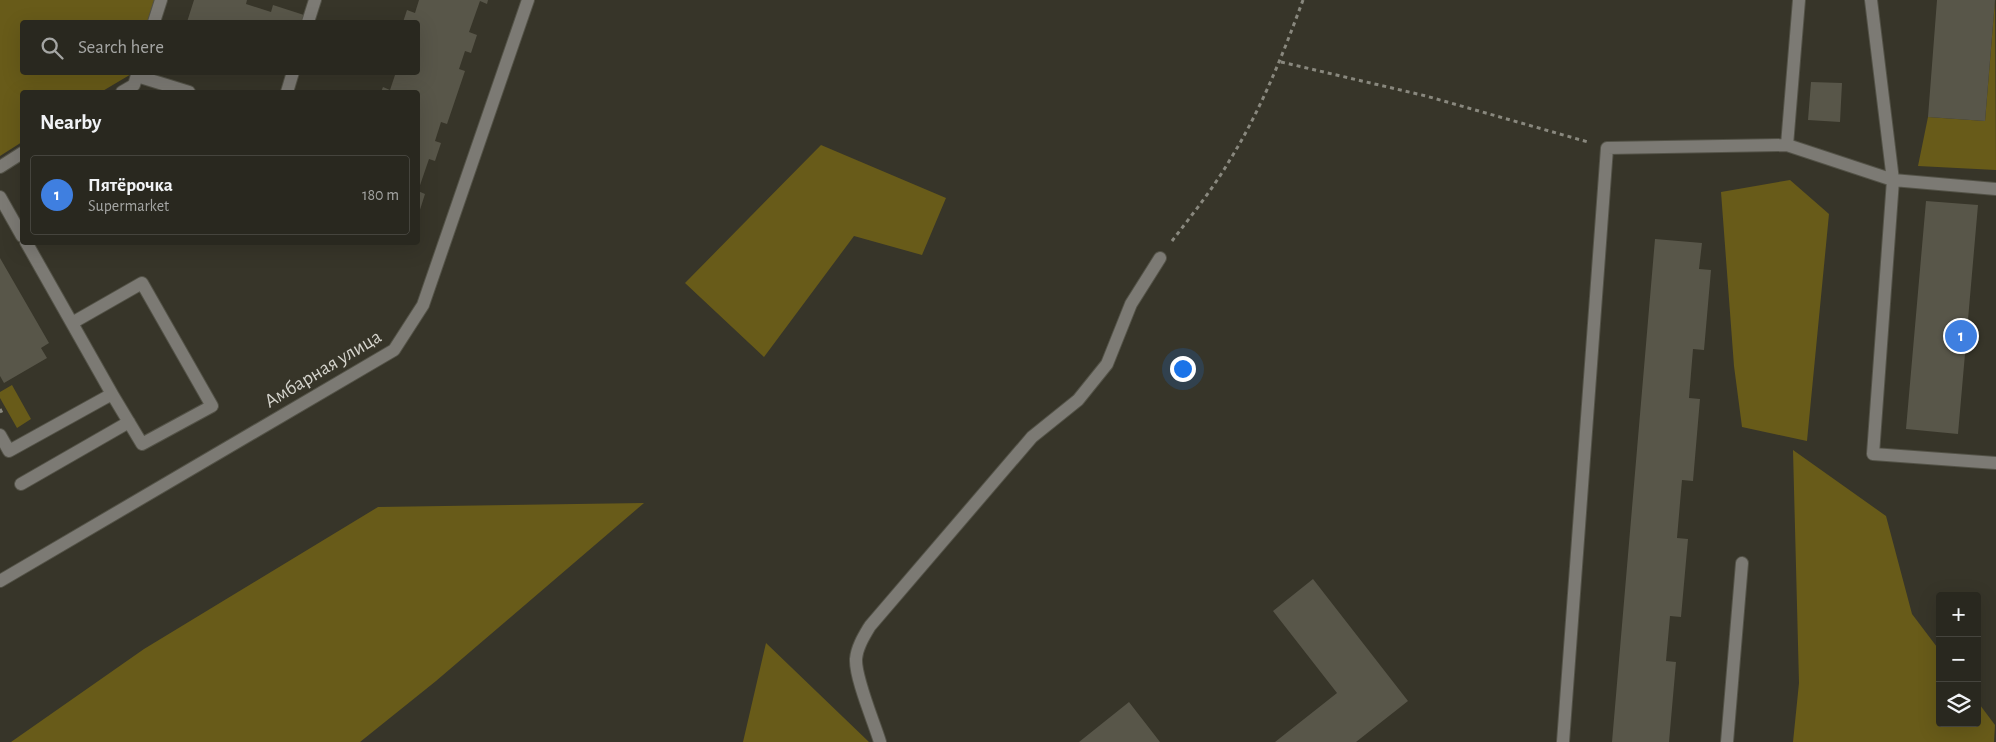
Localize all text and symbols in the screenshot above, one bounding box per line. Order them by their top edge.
search box [20,20,420,75]
icon: search [38,34,66,62]
text: Search here [78,38,164,57]
text: Nearby [40,112,101,133]
text: Пятёрочка [88,176,173,195]
text: 1 [54,187,60,203]
text: 180 m [362,187,399,203]
text: Supermarket [88,198,169,214]
pin: 1 [1945,317,1977,355]
street label: Амбарная улица [261,326,385,412]
your location [1170,356,1196,382]
map controls [1936,592,1981,727]
button: + [1936,592,1981,637]
button: − [1936,637,1981,682]
button: layers [1936,682,1981,727]

